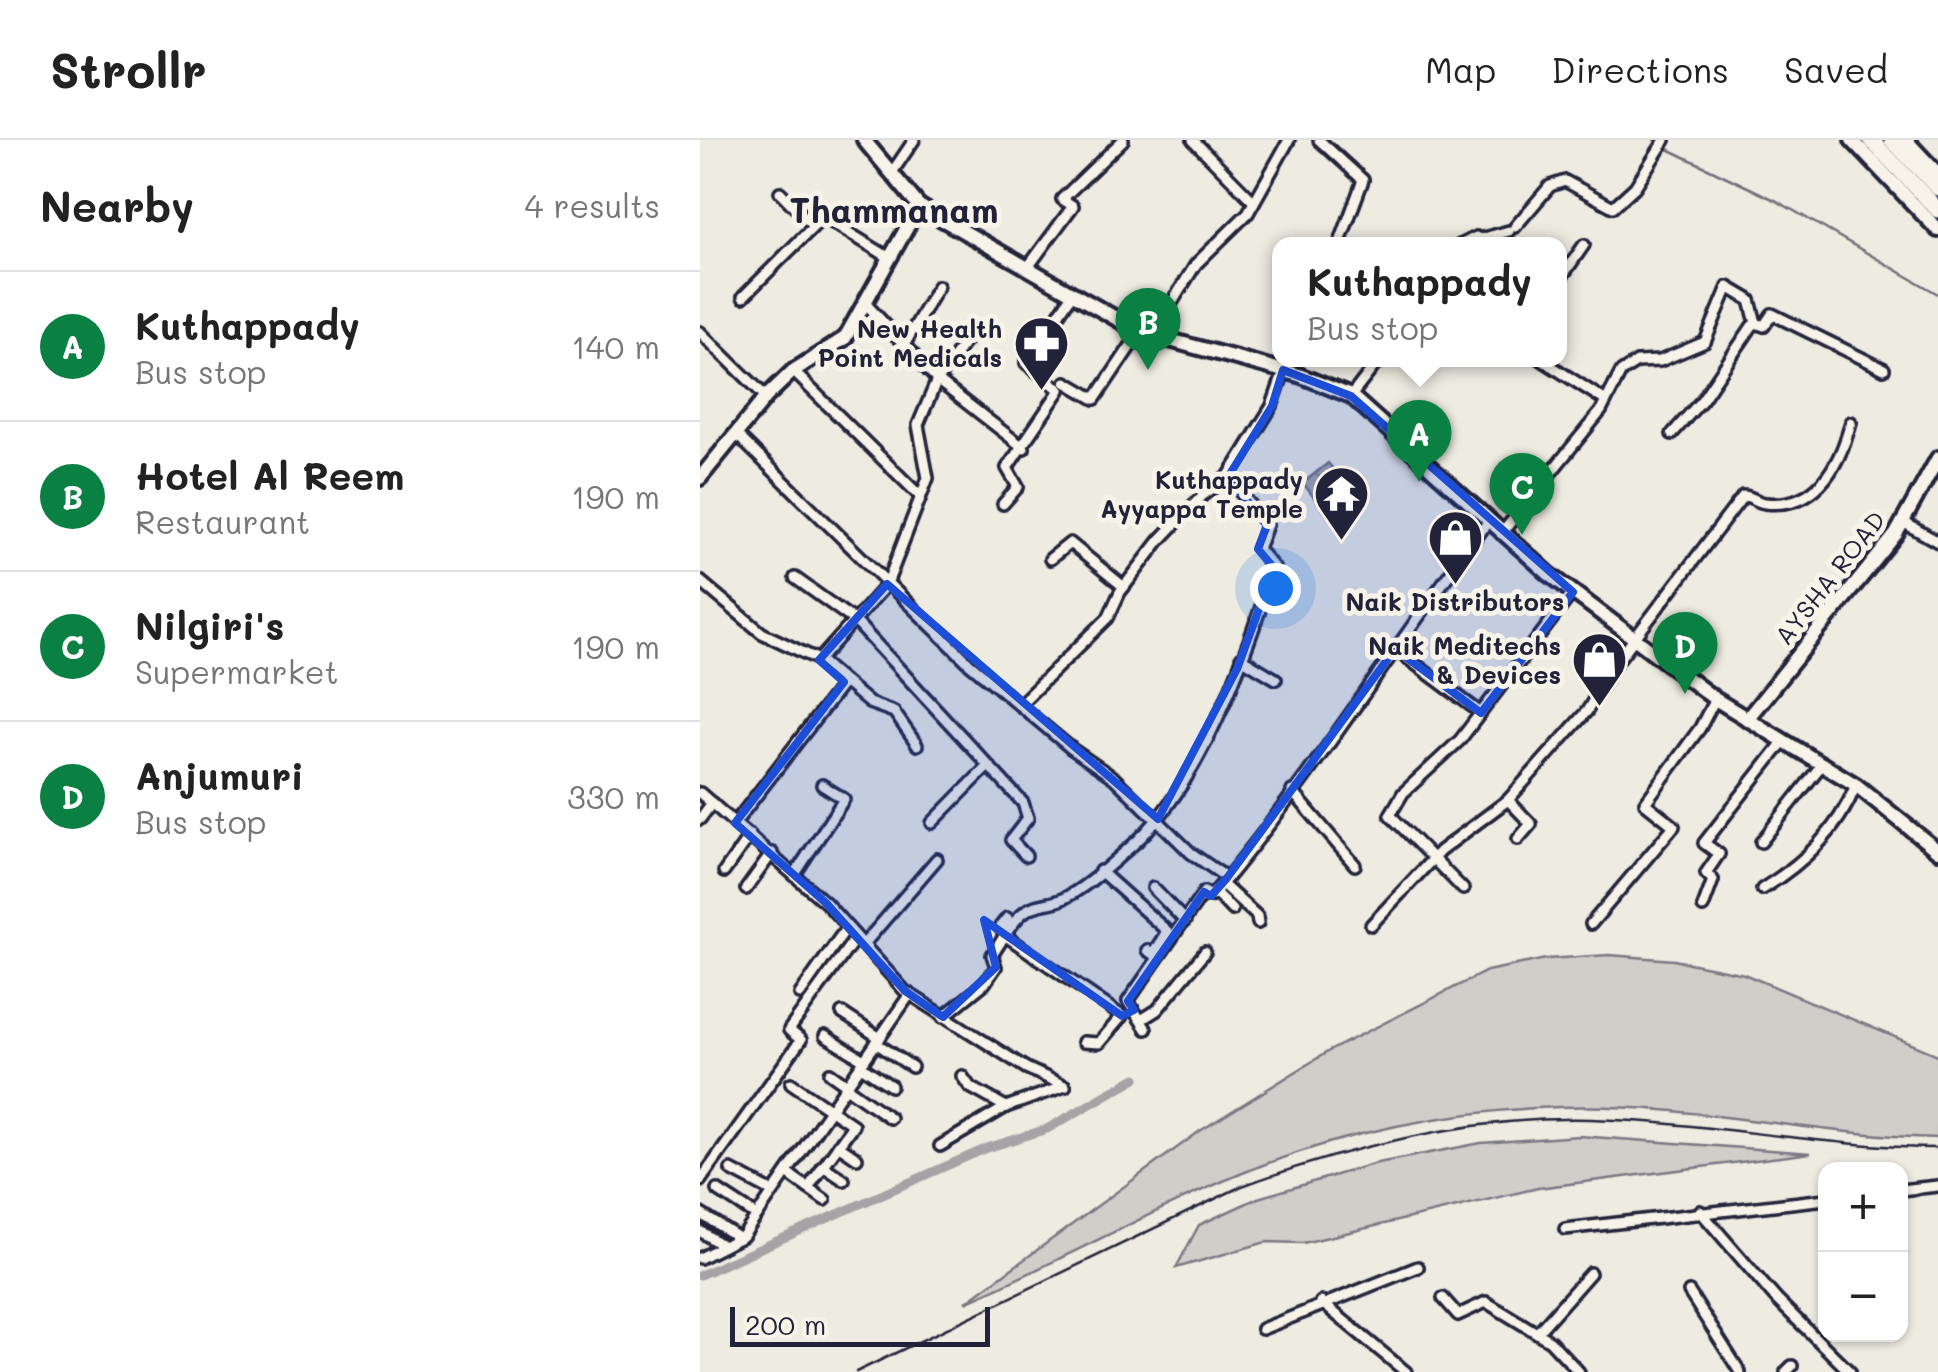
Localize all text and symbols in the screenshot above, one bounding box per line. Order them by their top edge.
text: Strollr [50,38,206,100]
text: Map [1425,46,1496,92]
text: Directions [1551,46,1729,92]
text: Saved [1784,46,1888,92]
text: Nearby [40,178,194,233]
text: 4 results [524,184,660,226]
district label: Thammanam [790,186,998,232]
popup [1272,237,1567,367]
text: Kuthappady [1307,256,1532,306]
pin: B [1116,288,1180,370]
text: Kuthappady [135,300,360,350]
text: Bus stop [1307,306,1439,348]
place label: New Health Point Medicals [818,312,1002,373]
pharmacy icon: New Health Point Medicals [1011,313,1071,392]
text: A [61,325,84,367]
text: 140 m [571,325,660,367]
text: Bus stop [135,350,267,392]
pin: A [1386,400,1452,482]
text: Hotel Al Reem [135,450,404,500]
pin: C [1490,452,1554,535]
place label: Kuthappady Ayyappa Temple [1100,463,1303,525]
temple icon: Kuthappady Ayyappa Temple [1312,464,1372,543]
text: B [62,475,83,517]
text: 190 m [571,475,660,517]
text: Restaurant [135,500,310,542]
street label: AYSHA ROAD [1767,504,1891,651]
shop icon: Naik Distributors [1425,508,1485,587]
your location [1250,563,1301,614]
place label: Naik Distributors [1346,585,1564,617]
text: Nilgiri's [135,600,284,650]
pin: D [1652,612,1718,694]
text: C [61,625,84,667]
text: 190 m [571,625,660,667]
place label: Naik Meditechs & Devices [1368,629,1561,690]
shop icon: Naik Meditechs & Devices [1570,630,1630,709]
text: Supermarket [135,650,339,692]
text: Anjumuri [135,750,304,800]
text: D [61,775,84,817]
text: 330 m [567,775,660,817]
text: Bus stop [135,800,267,842]
map controls [1818,1162,1908,1342]
button: + [1818,1162,1908,1252]
button: − [1818,1252,1908,1342]
scale bar [730,1302,990,1346]
text: 200 m [745,1306,826,1342]

